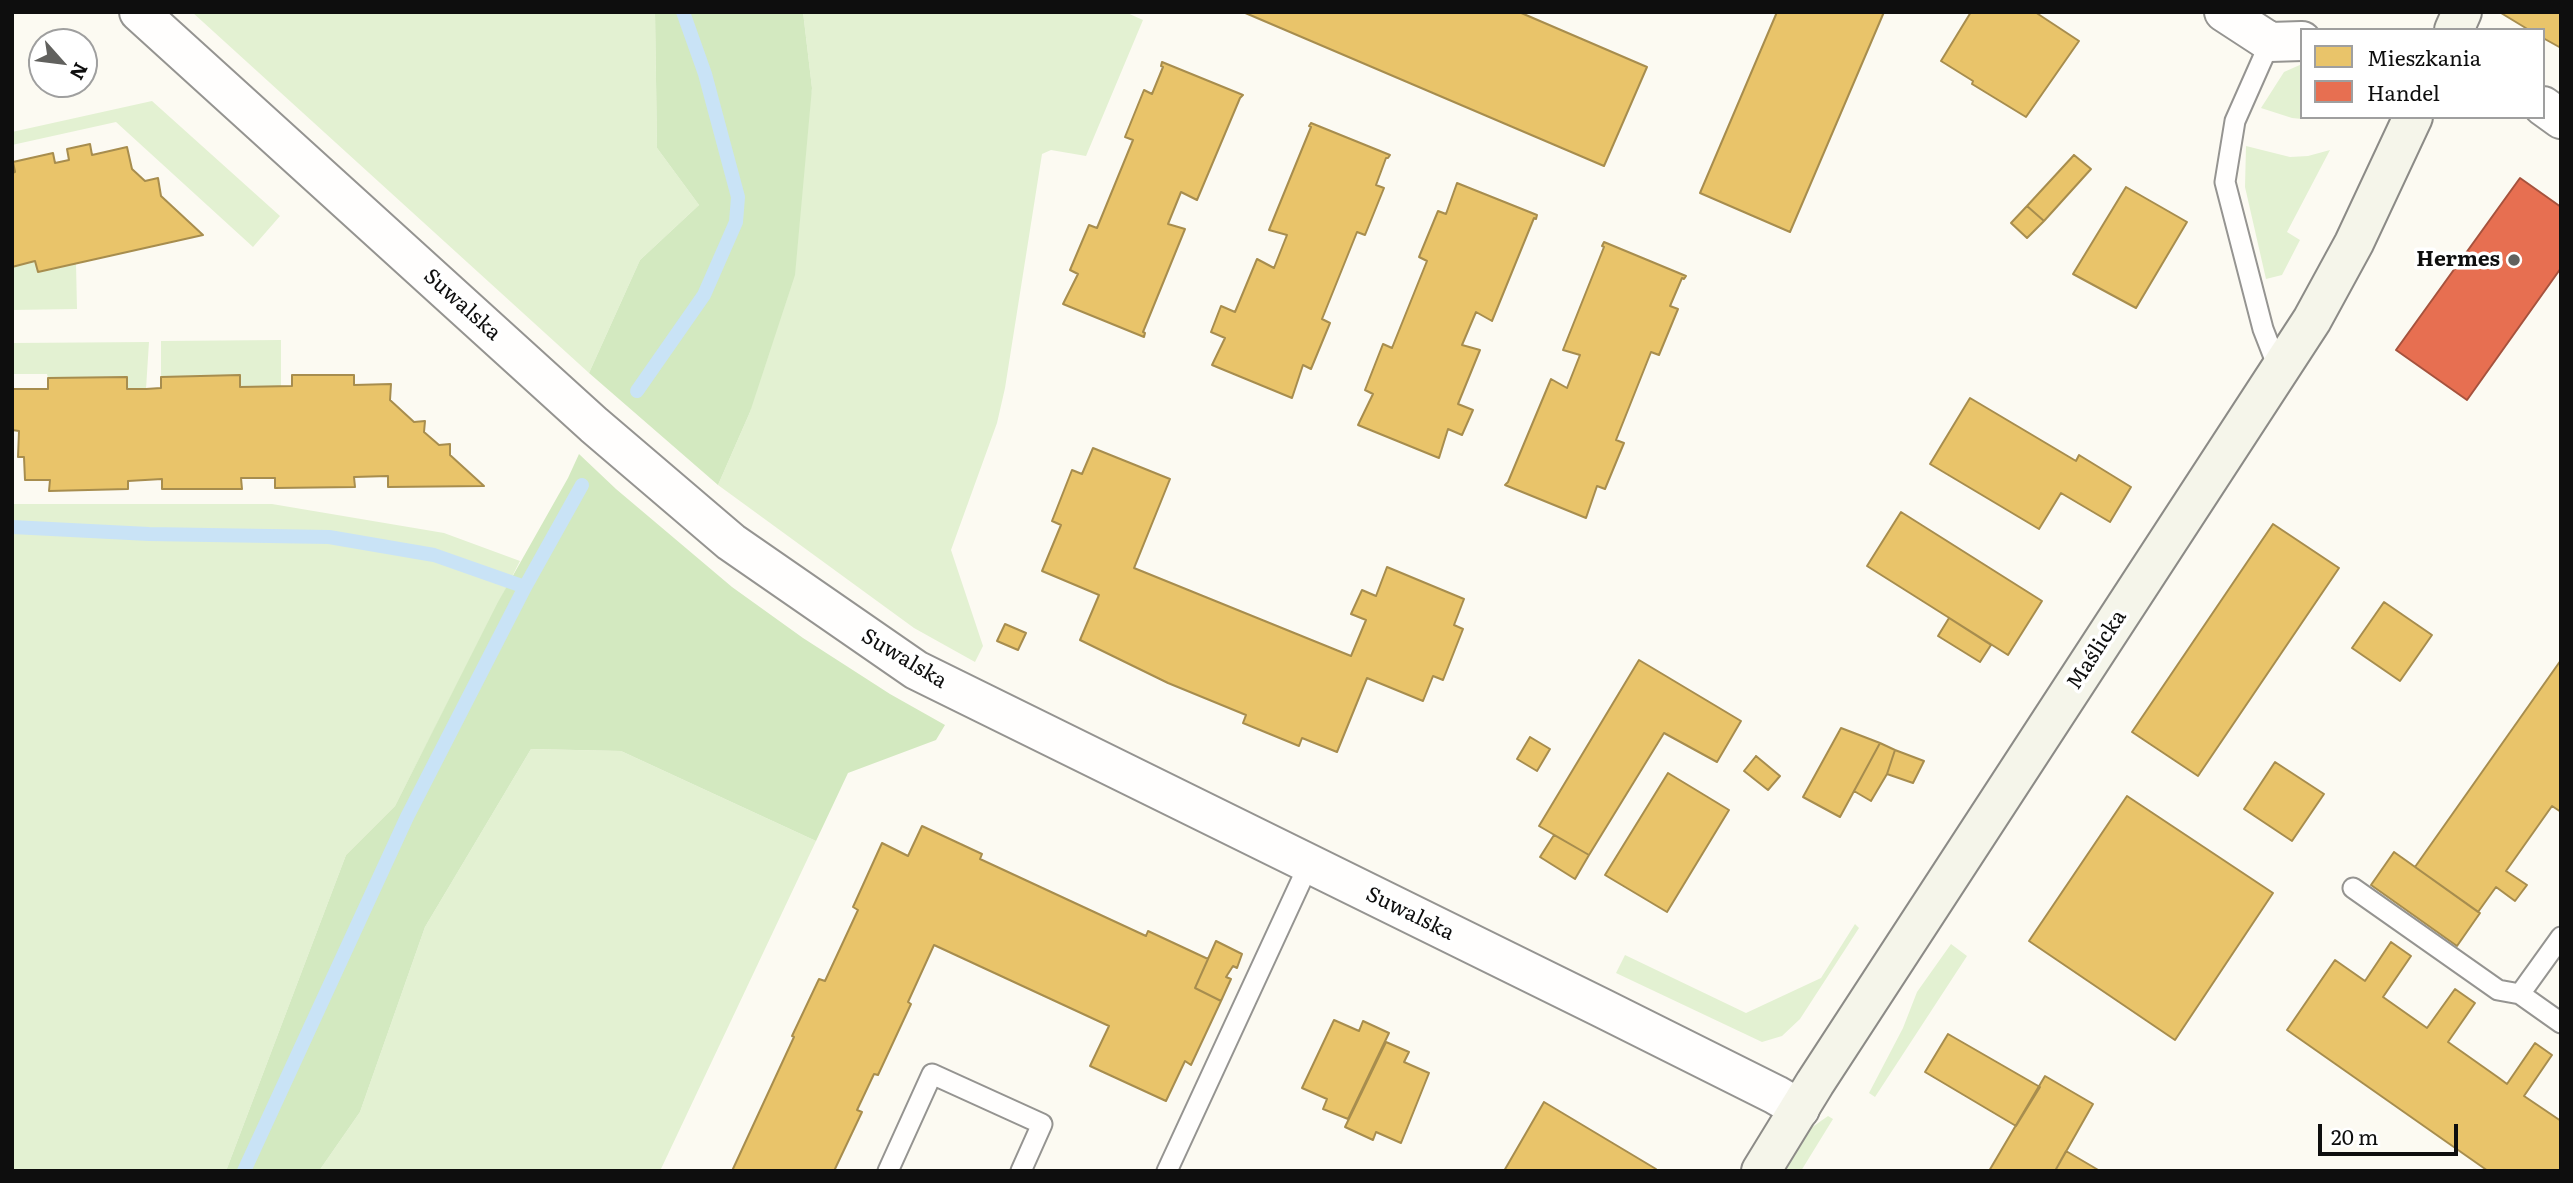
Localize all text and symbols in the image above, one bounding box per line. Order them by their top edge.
north arrow [28,28,98,98]
legend [2300,28,2545,119]
text: Mieszkania [2367,41,2481,72]
text: N [64,58,96,86]
text: Handel [2367,76,2440,107]
place label: Hermes [2416,247,2500,273]
marker: Hermes [2506,252,2522,268]
street label: Suwalska [418,264,506,346]
street label: Maślicka [2062,606,2132,694]
street label: Suwalska [857,624,951,694]
street label: Suwalska [1362,882,1458,946]
scale bar [2321,1110,2461,1154]
text: 20 m [2331,1120,2378,1151]

